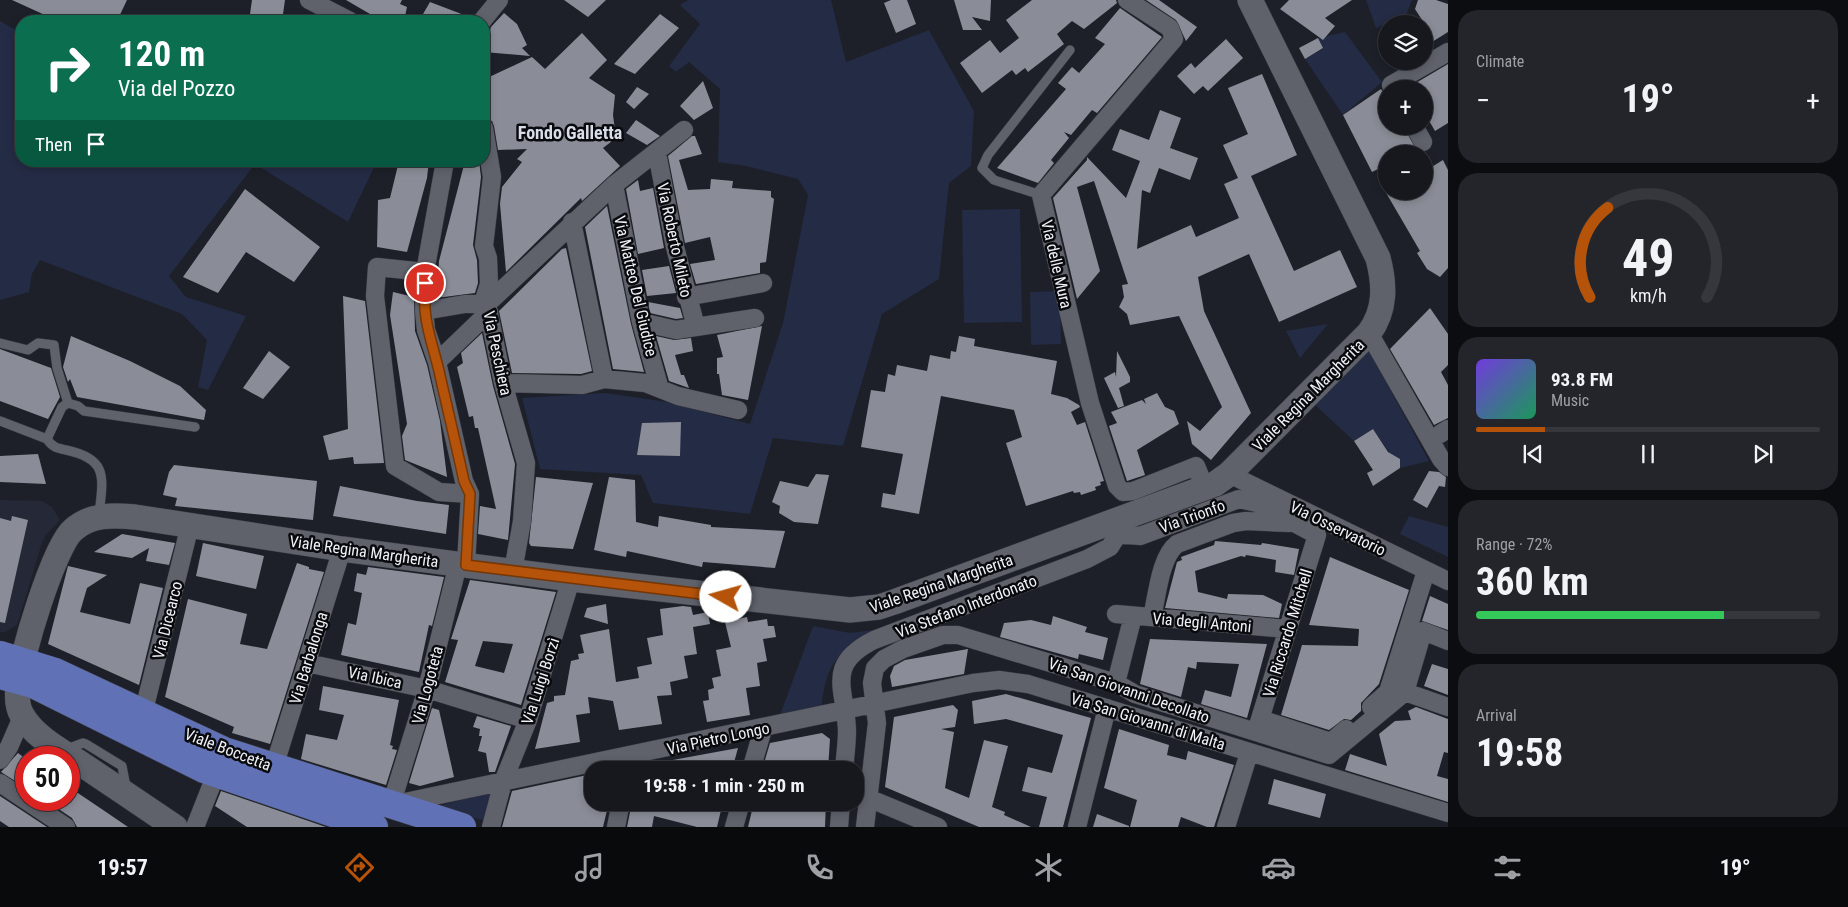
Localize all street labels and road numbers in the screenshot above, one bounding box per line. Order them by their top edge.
street label: Via Roberto Mileto [653,181,696,299]
street label: Via Matteo Del Giudice [610,214,661,358]
street label: Via delle Mura [1037,218,1076,310]
street label: Via Peschiera [479,309,516,397]
street label: Viale Regina Margherita [1248,335,1368,455]
street label: Via Trionfo [1157,496,1228,537]
street label: Via Osservatorio [1287,497,1389,560]
street label: Viale Regina Margherita [288,532,440,571]
street label: Viale Regina Margherita [867,550,1015,617]
street label: Via Riccardo Mitchell [1259,567,1316,700]
street label: Via Stefano Interdonato [893,571,1039,642]
street label: Via Dicearco [149,579,186,661]
street label: Via degli Antoni [1152,609,1252,636]
street label: Via Barbalonga [285,610,332,707]
street label: Via Luigi Borzì [517,635,563,727]
street label: Via Logoteta [408,644,447,726]
street label: Via San Giovanni Decollato [1046,654,1212,727]
street label: Via Ibica [346,663,404,692]
street label: Via San Giovanni di Malta [1068,689,1227,754]
street label: Via Pietro Longo [665,718,771,759]
street label: Viale Boccetta [182,724,274,775]

